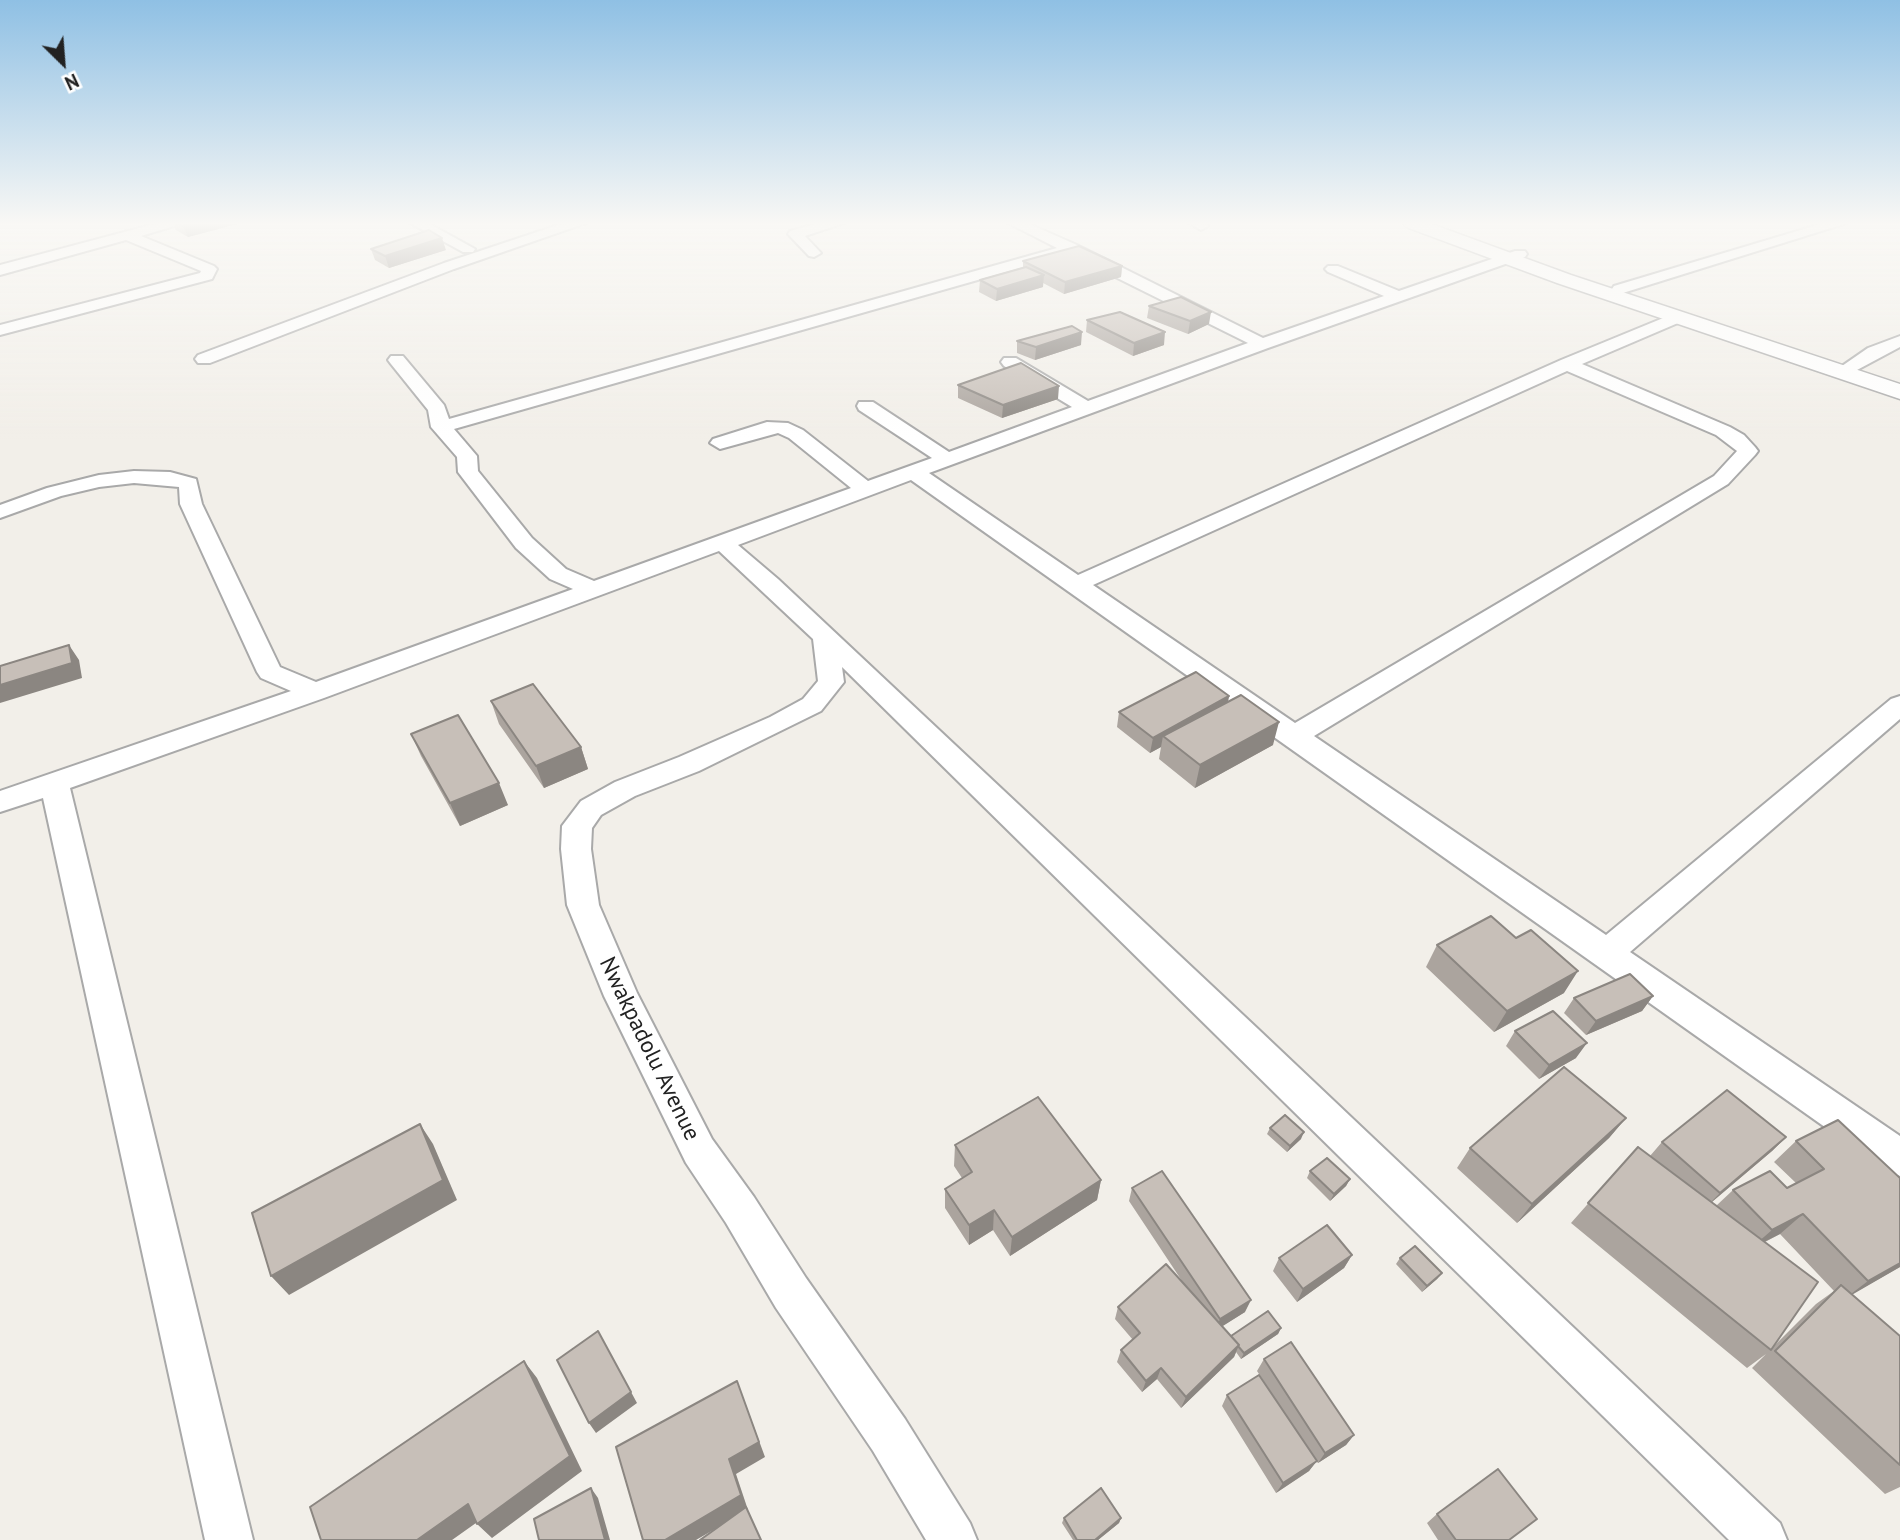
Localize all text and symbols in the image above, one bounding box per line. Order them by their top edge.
north arrow [28,28,98,98]
text: N [61,69,83,96]
street label: Nwakpadolu Avenue [593,953,705,1145]

